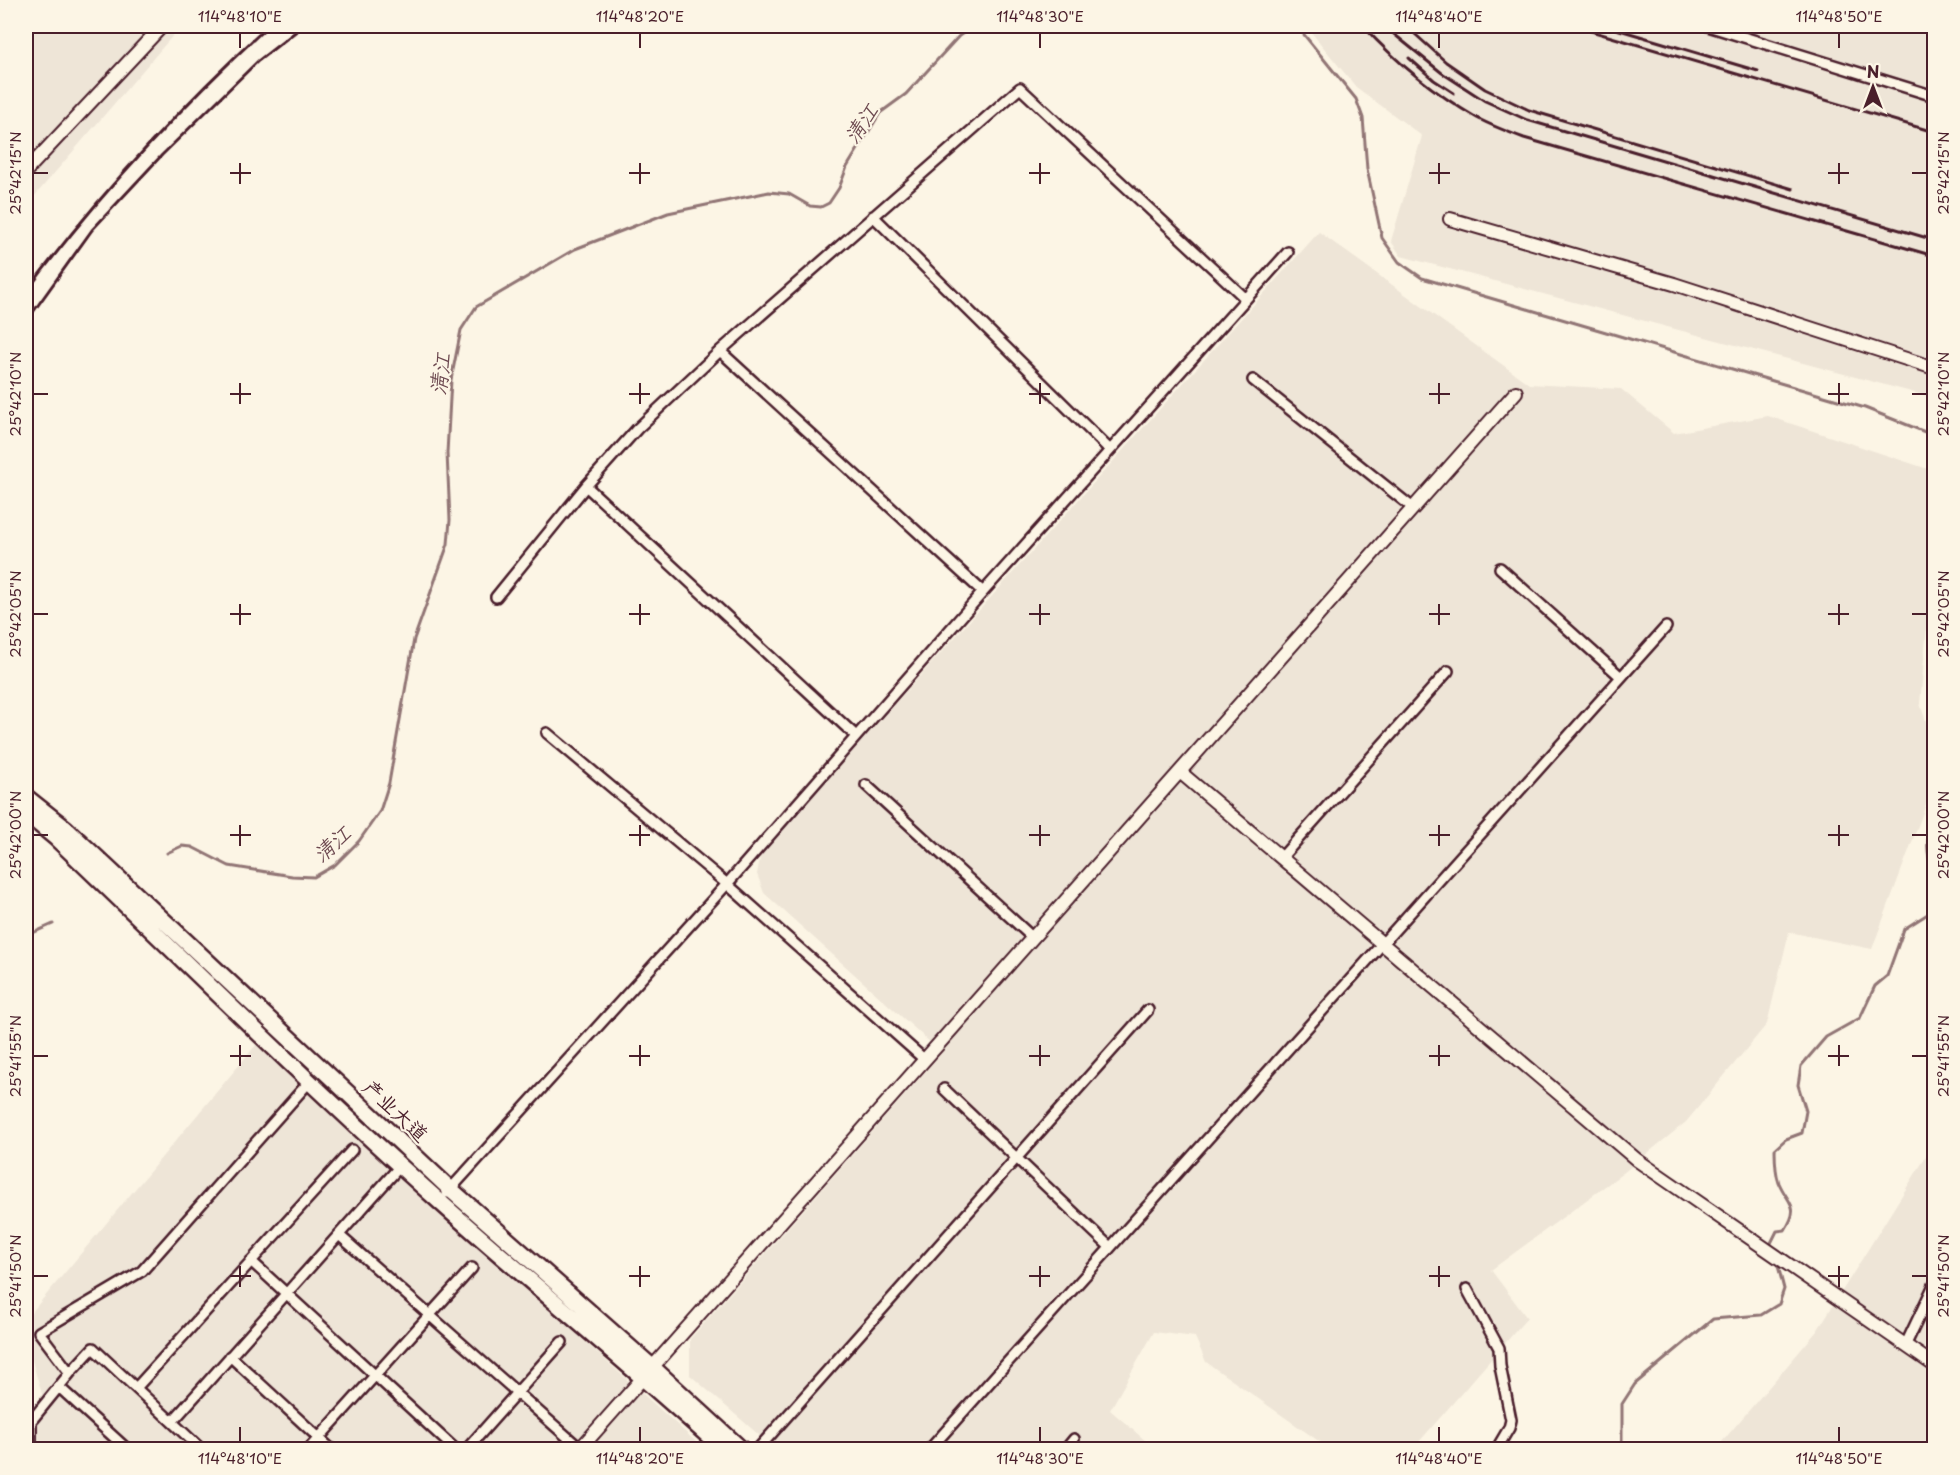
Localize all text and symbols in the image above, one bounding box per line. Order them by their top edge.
text: 114°48'10"E [198,4,282,27]
text: 114°48'20"E [596,4,684,27]
text: 114°48'30"E [996,4,1084,27]
text: 114°48'40"E [1395,4,1483,27]
text: 114°48'50"E [1795,4,1883,27]
north arrow [1843,57,1903,117]
text: N [1867,59,1879,83]
water label: 清江 [835,96,886,149]
text: 25°42'15"N [3,131,26,215]
text: 25°42'15"N [1931,131,1954,215]
water label: 清江 [421,350,458,397]
text: 25°42'10"N [3,352,26,436]
text: 25°42'10"N [1931,352,1954,436]
text: 25°42'05"N [3,570,26,658]
text: 25°42'05"N [1931,570,1954,658]
text: 25°42'00"N [3,791,26,879]
text: 25°42'00"N [1931,791,1954,879]
water label: 清江 [305,816,358,869]
text: 25°41'55"N [3,1015,26,1097]
text: 25°41'55"N [1931,1015,1954,1097]
street label: 产业大道 [357,1072,435,1148]
text: 25°41'50"N [3,1234,26,1318]
text: 25°41'50"N [1931,1234,1954,1318]
text: 114°48'10"E [198,1446,282,1469]
text: 114°48'20"E [596,1446,684,1469]
text: 114°48'30"E [996,1446,1084,1469]
text: 114°48'40"E [1395,1446,1483,1469]
text: 114°48'50"E [1795,1446,1883,1469]

